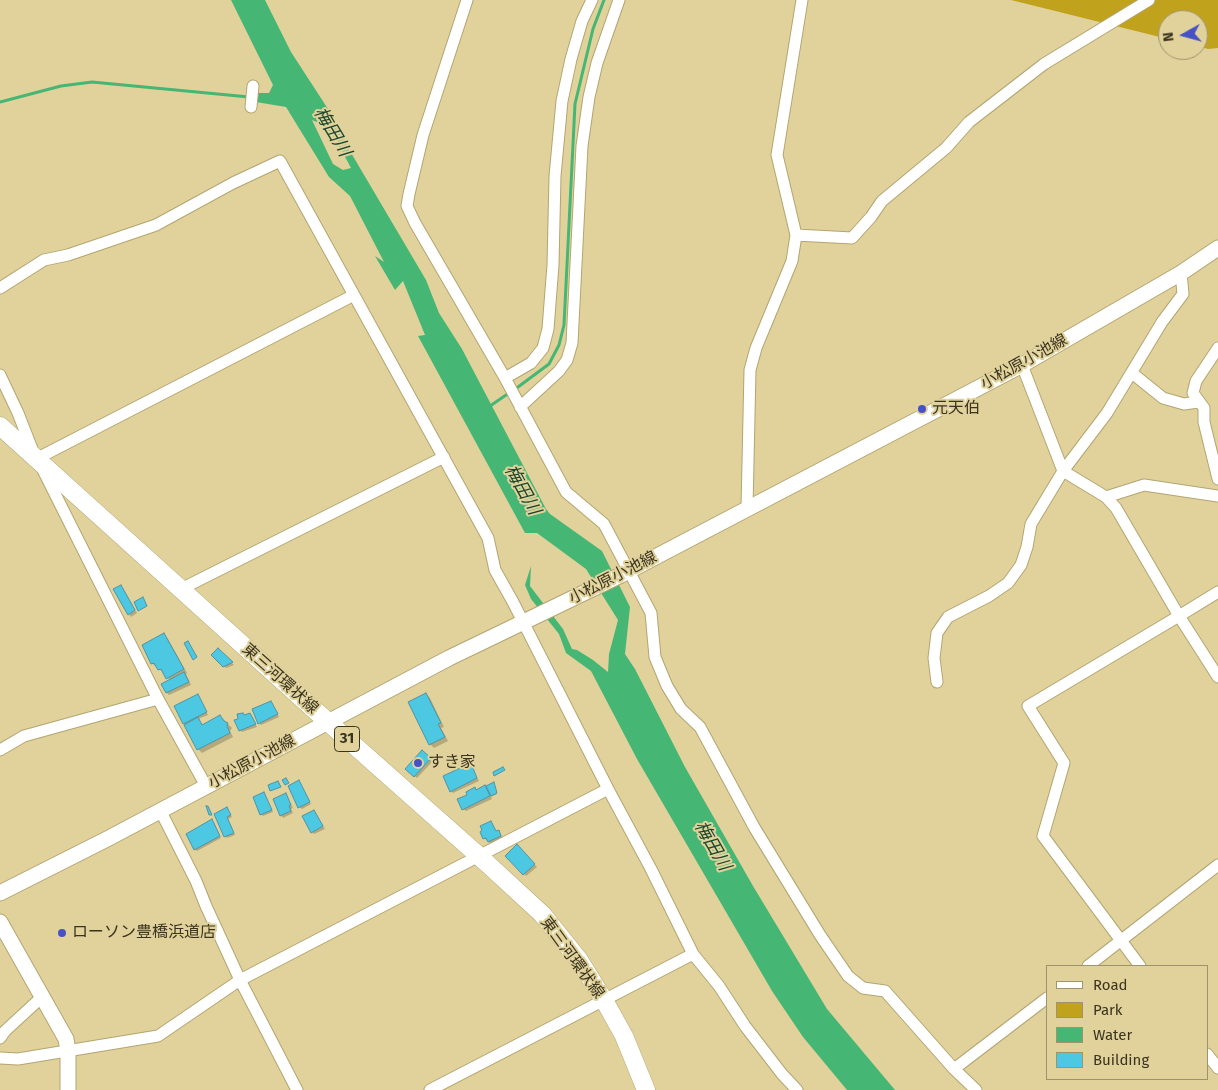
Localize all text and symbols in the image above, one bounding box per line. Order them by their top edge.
north arrow [1158,10,1208,60]
text: N [1160,31,1178,42]
water label: 梅田川 [309,103,355,161]
street label: 小松原小池線 [977,330,1071,394]
place label: 元天伯 [932,399,980,419]
marker: 元天伯 [916,403,928,415]
water label: 梅田川 [499,461,545,519]
street label: 小松原小池線 [566,548,660,608]
street label: 東三河環状線 [238,640,322,718]
road number: 31 [334,726,360,752]
street label: 小松原小池線 [205,731,299,793]
place label: すき家 [428,753,476,773]
marker: すき家 [412,757,424,769]
water label: 梅田川 [689,817,735,875]
street label: 東三河環状線 [536,914,608,1002]
place label: ローソン豊橋浜道店 [72,923,216,943]
marker: ローソン豊橋浜道店 [56,927,68,939]
legend [1046,965,1208,1080]
text: Road [1093,976,1128,994]
text: Park [1093,1001,1123,1019]
text: Water [1093,1026,1132,1044]
text: Building [1093,1051,1149,1069]

